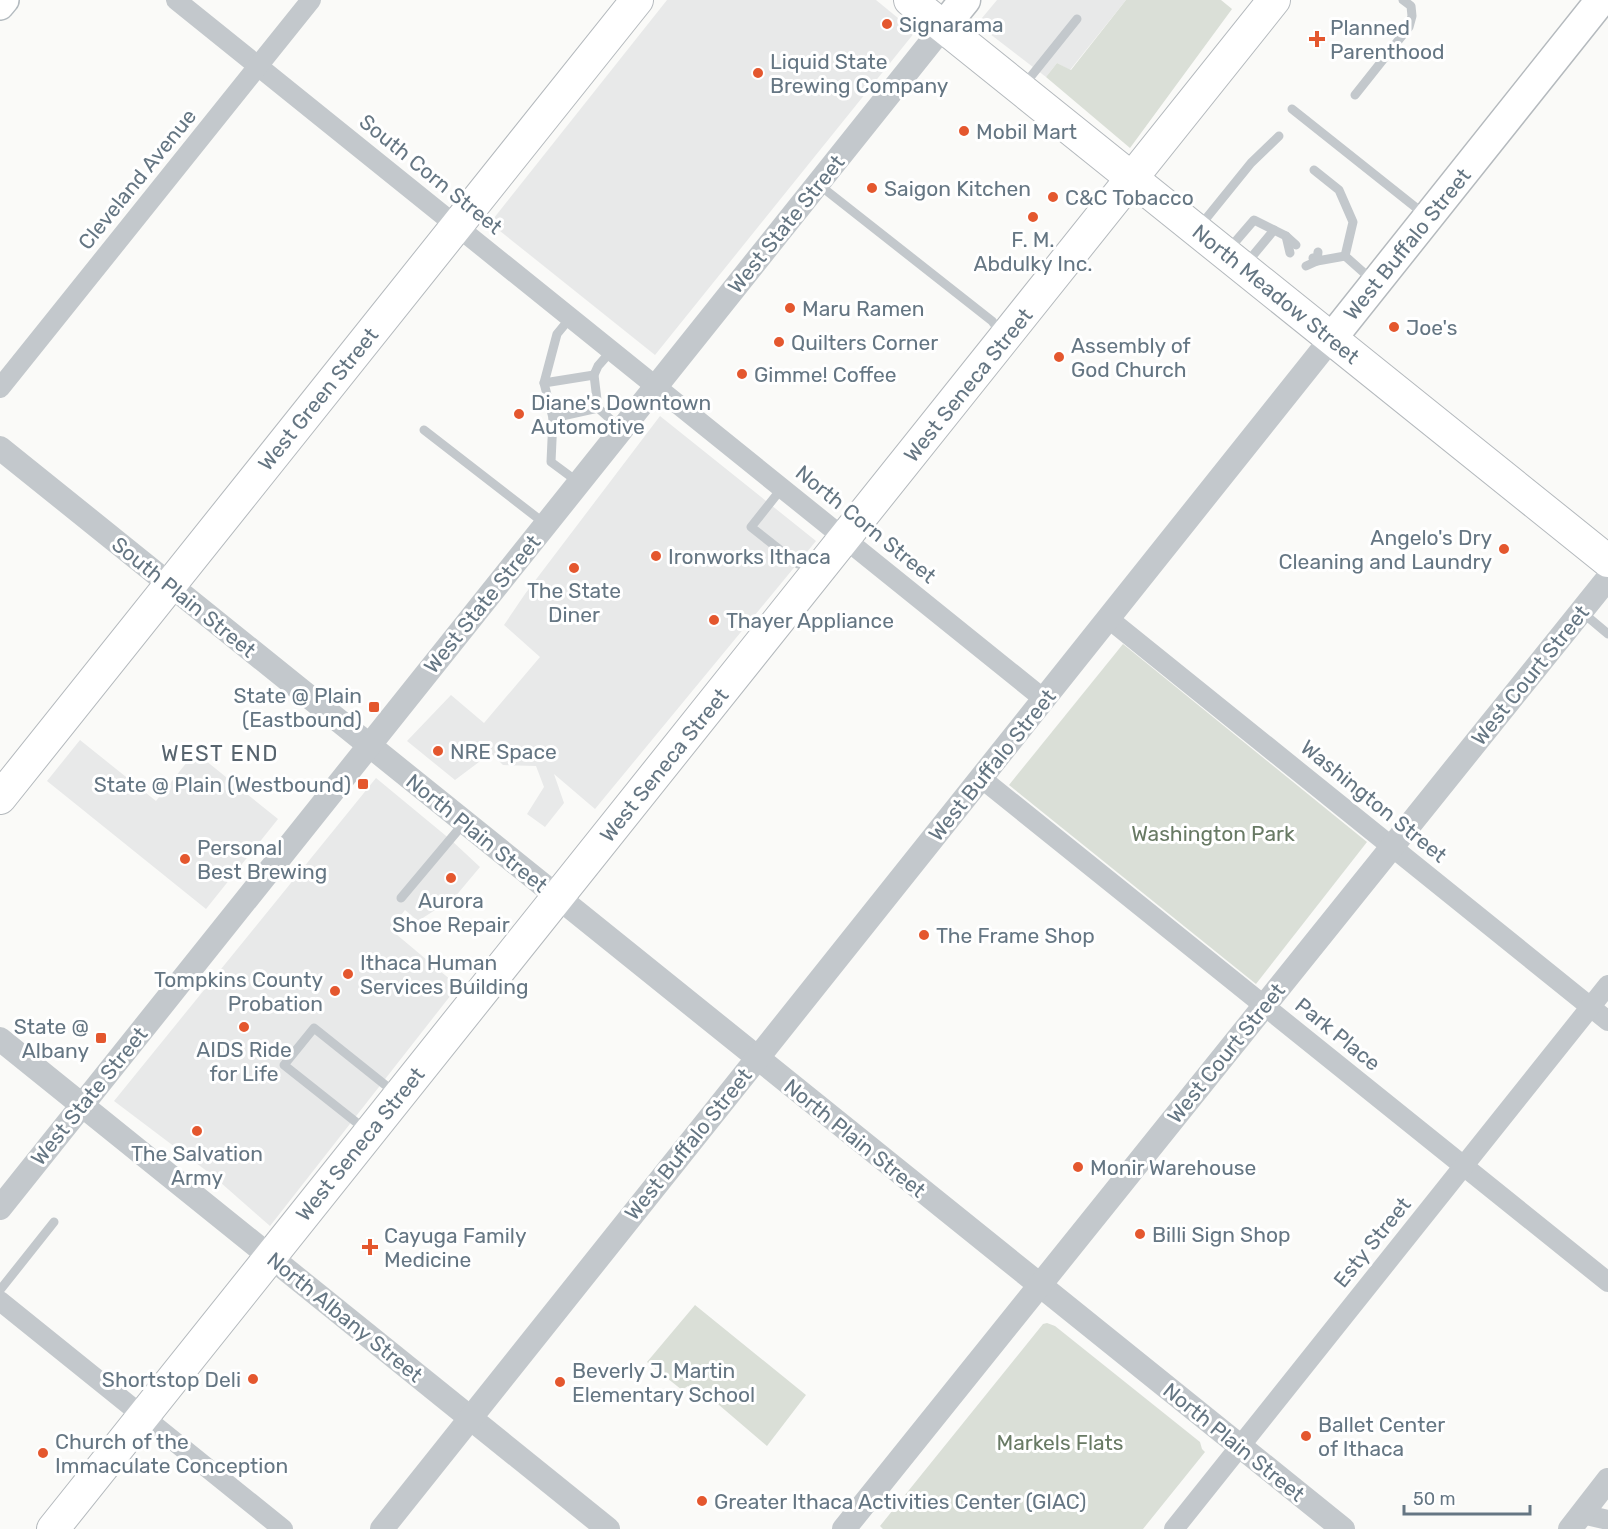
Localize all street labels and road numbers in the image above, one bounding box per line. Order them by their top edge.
street label: Cleveland Avenue [73,104,201,254]
street label: South Corn Street [355,109,507,239]
street label: West State Street [723,150,849,298]
street label: West Buffalo Street [1338,163,1476,325]
street label: North Meadow Street [1188,219,1364,369]
street label: West Seneca Street [898,303,1038,467]
street label: West Green Street [253,323,383,475]
street label: North Corn Street [791,460,941,588]
street label: West State Street [419,530,545,678]
street label: South Plain Street [107,531,261,663]
street label: West Court Street [1466,600,1594,750]
street label: West Seneca Street [594,683,734,847]
street label: West Buffalo Street [923,684,1061,846]
street label: Washington Street [1296,734,1452,868]
street label: North Plain Street [401,768,553,898]
street label: West Court Street [1162,978,1290,1128]
street label: Park Place [1290,992,1386,1076]
street label: West State Street [26,1022,152,1170]
street label: West Seneca Street [290,1062,430,1226]
street label: West Buffalo Street [619,1063,757,1225]
street label: North Plain Street [779,1073,931,1203]
street label: Esty Street [1328,1192,1416,1292]
street label: North Albany Street [262,1247,428,1387]
street label: North Plain Street [1158,1377,1310,1507]

